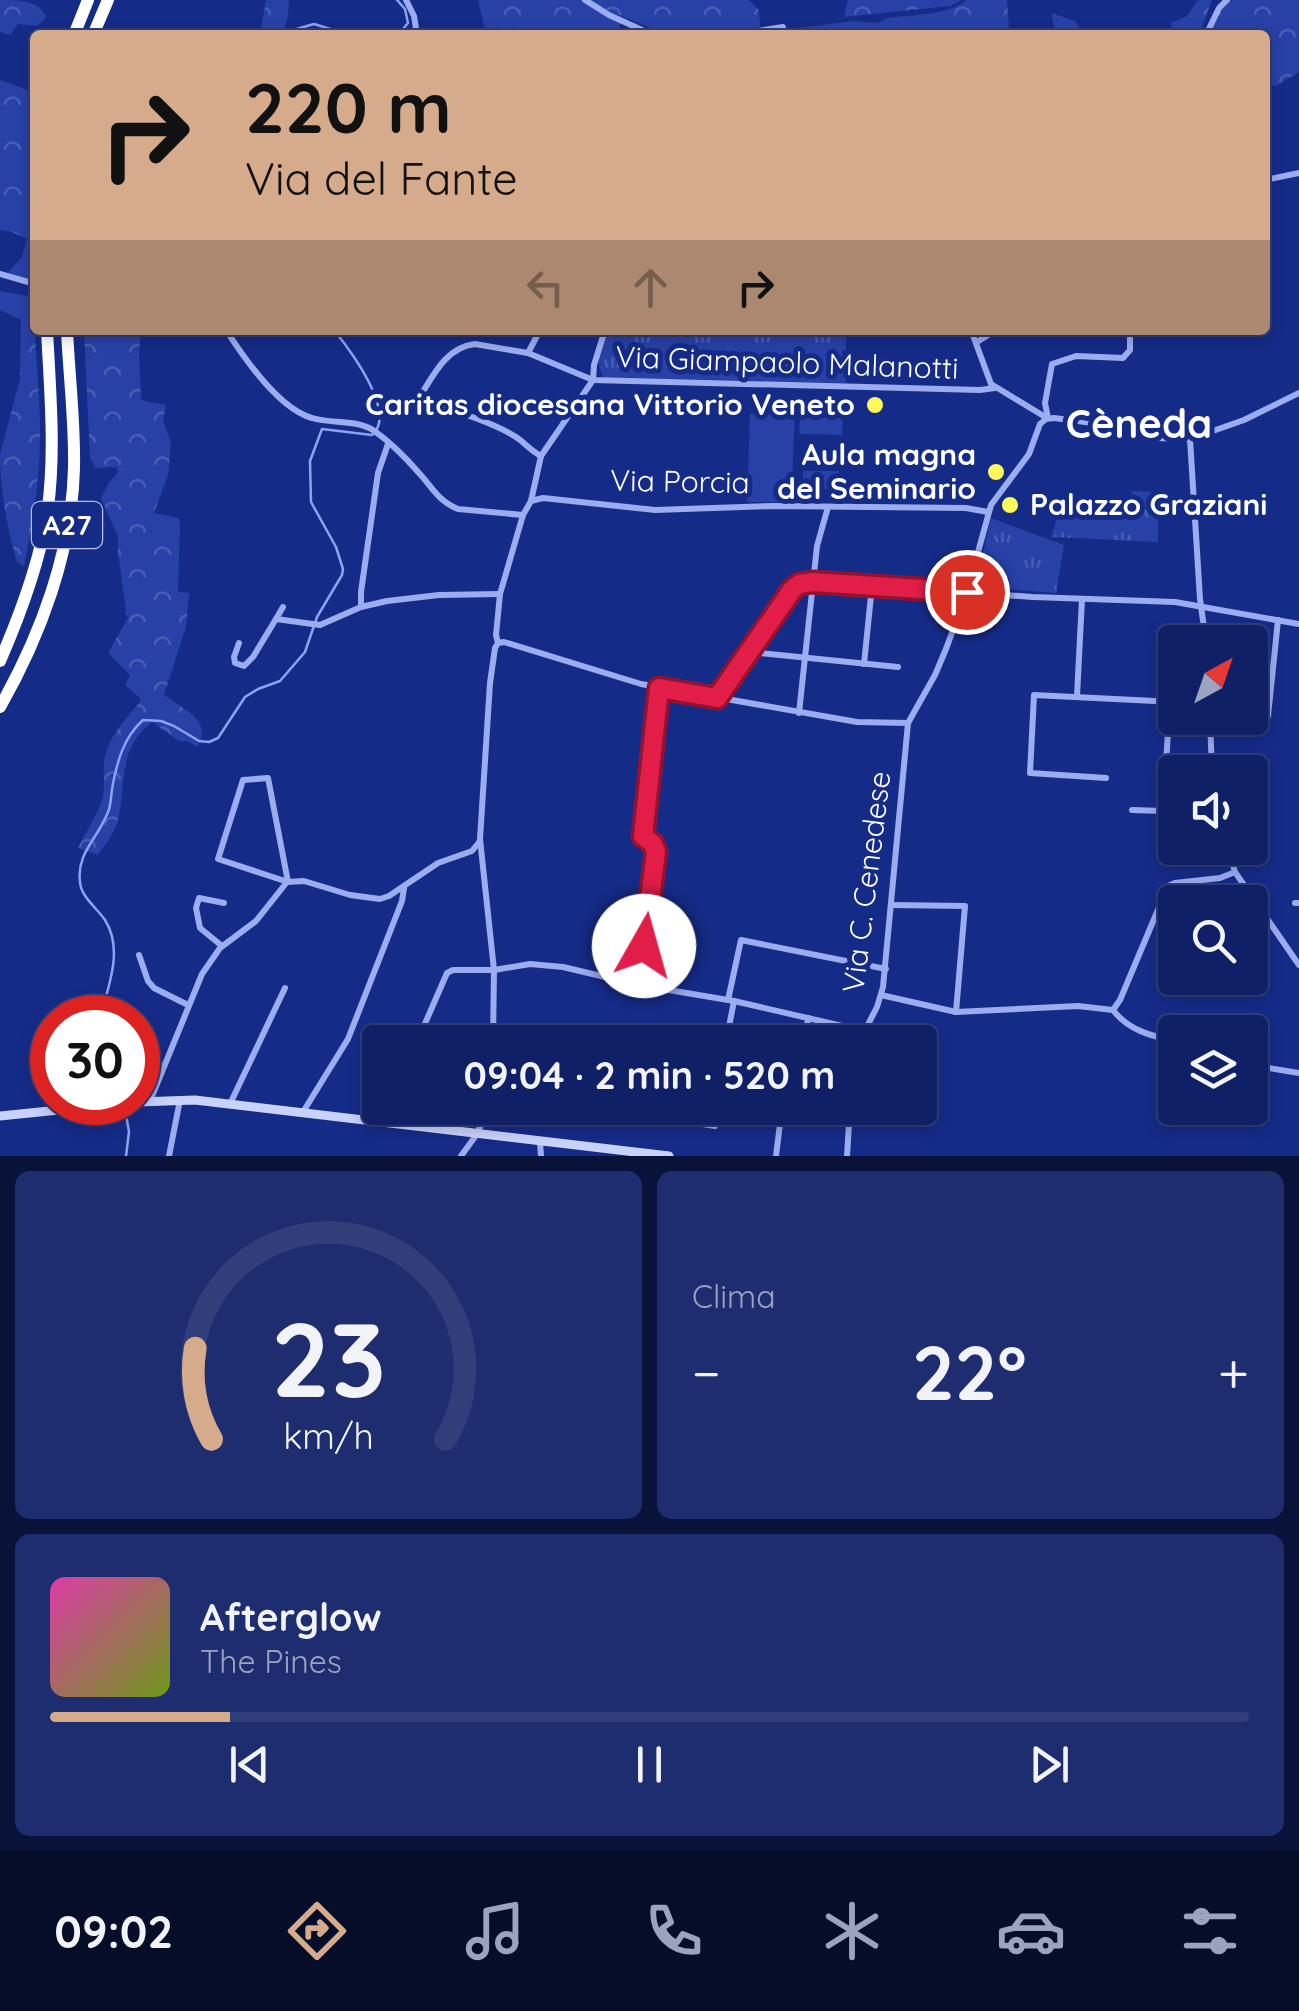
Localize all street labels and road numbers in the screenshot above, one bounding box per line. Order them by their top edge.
street label: Via Giampaolo Malanotti [615,337,959,387]
street label: Via Porcia [610,461,750,501]
road number: A27 [32,502,102,548]
street label: Via C. Cenedese [834,769,898,995]

